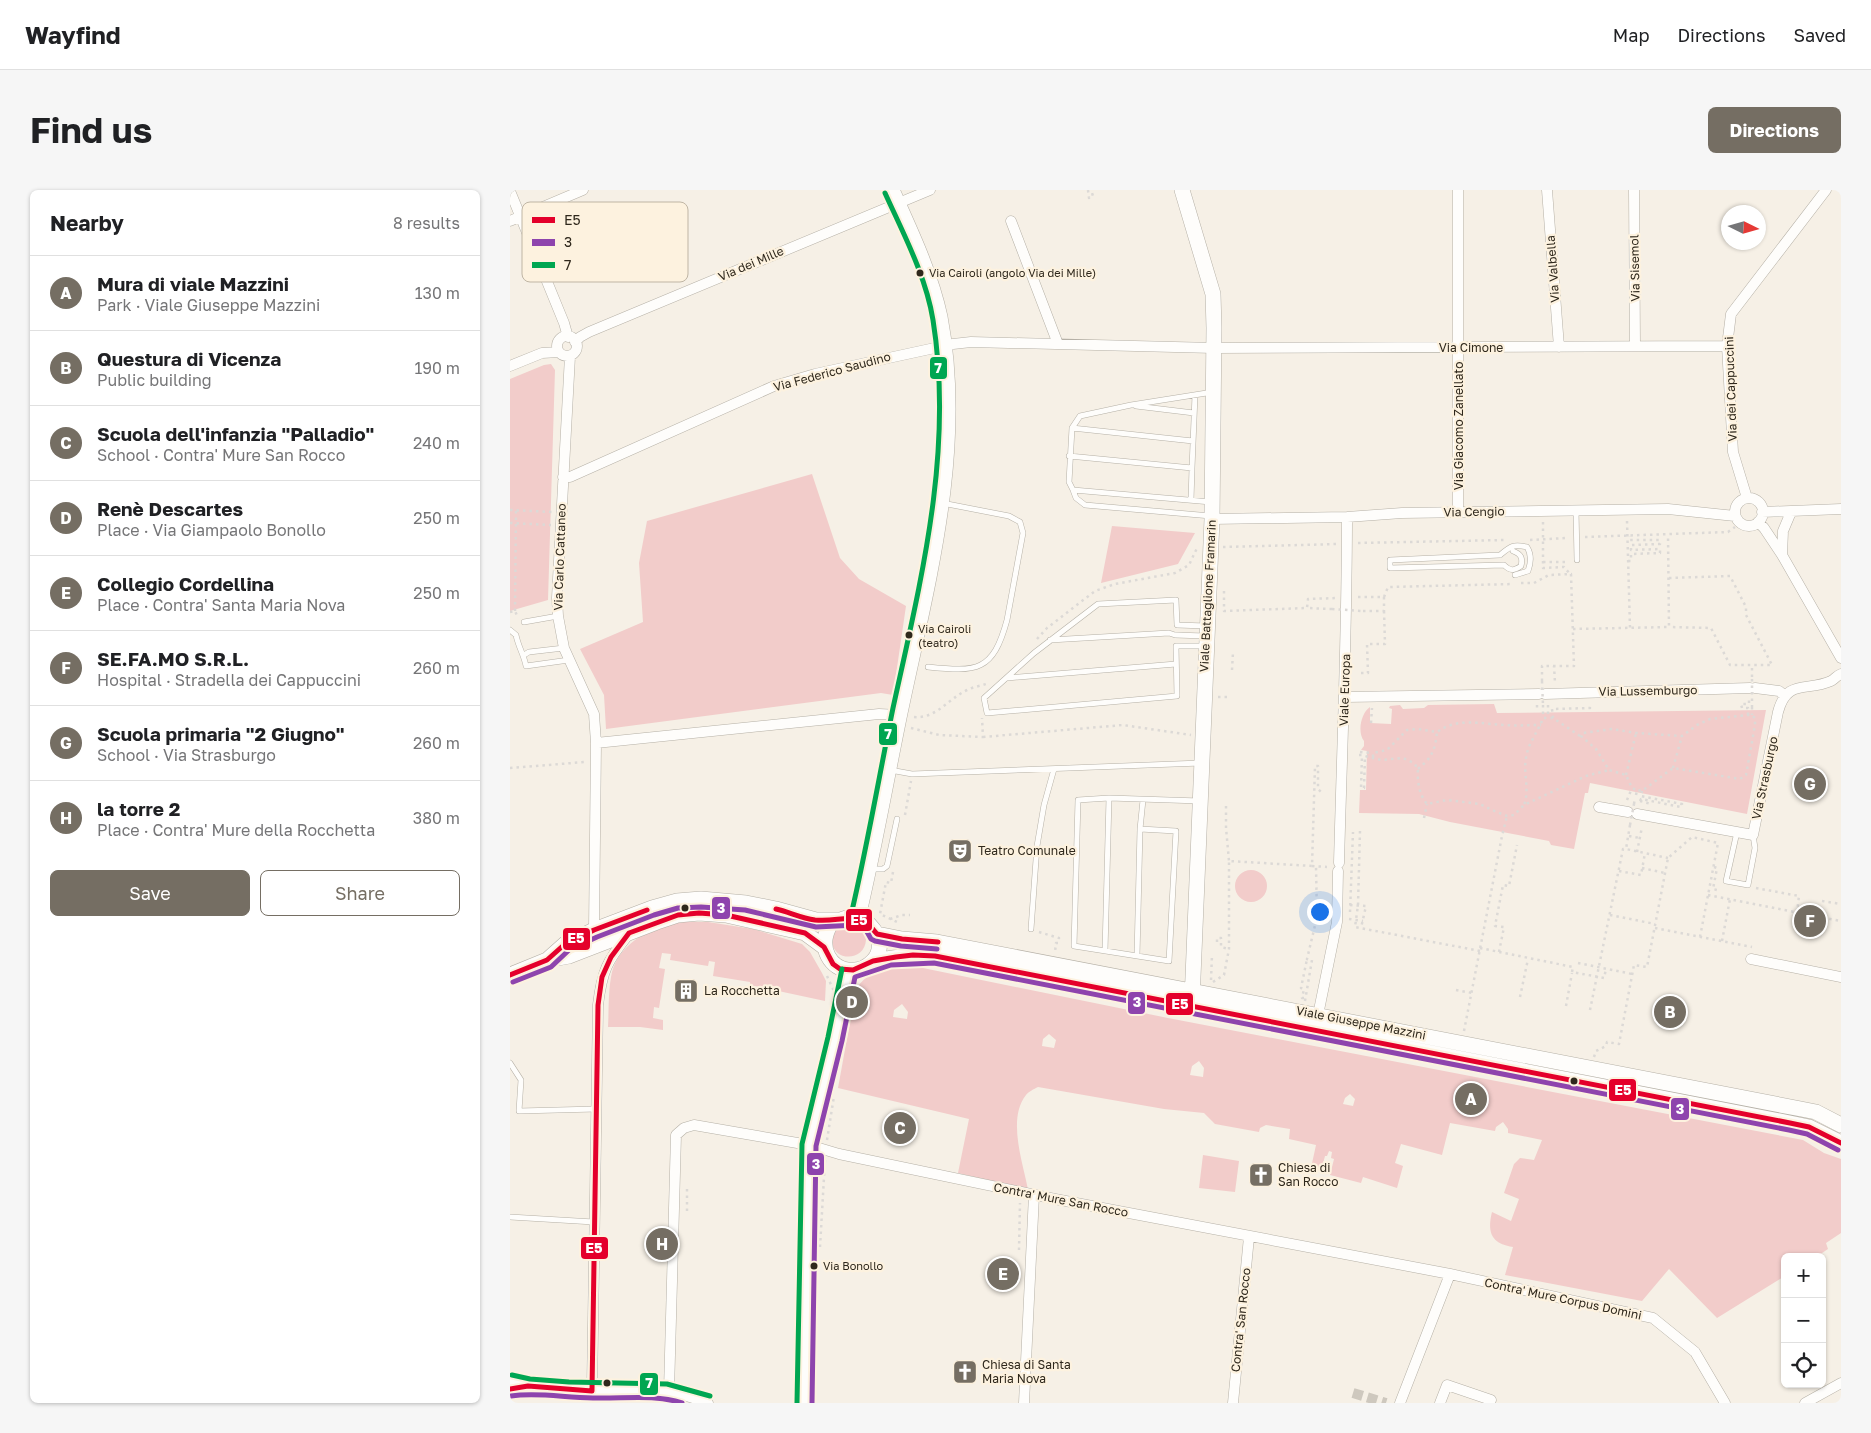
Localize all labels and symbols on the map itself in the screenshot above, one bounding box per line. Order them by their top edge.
legend [522,202,688,282]
north arrow [1721,205,1766,250]
text: E5 [564,211,581,228]
text: 3 [564,233,572,250]
street label: Via Sisemol [1626,234,1643,302]
street label: Via Valbella [1543,235,1562,303]
street label: Via dei Mille [716,243,786,284]
text: 7 [564,256,571,273]
place label: Via Cairoli (angolo Via dei Mille) [929,266,1096,279]
marker: Via Cairoli (angolo Via dei Mille) [915,268,925,278]
street label: Via dei Cappuccini [1721,336,1740,442]
street label: Via Cimone [1439,340,1503,355]
street label: Via Federico Saudino [772,349,892,394]
line badge: 7 [929,356,948,380]
text: 7 [934,359,942,376]
street label: Via Giacomo Zanellato [1451,362,1466,490]
street label: Via Carlo Cattaneo [550,503,569,611]
street label: Via Cengio [1443,503,1505,520]
street label: Viale Battaglione Framarin [1196,519,1219,673]
place label: Via Cairoli (teatro) [918,622,971,649]
marker: Via Cairoli (teatro) [904,630,914,640]
street label: Viale Europa [1336,654,1353,726]
street label: Via Lussemburgo [1598,682,1698,699]
line badge: 7 [878,722,898,746]
text: 7 [884,725,892,742]
street label: Via Strasburgo [1748,735,1781,821]
pin: G [1794,765,1826,803]
theatre icon: Teatro Comunale [947,838,973,864]
place label: Teatro Comunale [978,843,1076,858]
line badge: 3 [711,896,731,920]
text: 3 [717,899,725,916]
your location [1307,899,1333,925]
pin: F [1794,902,1826,940]
unlabelled marker [680,903,690,913]
line badge: E5 [845,908,873,932]
text: E5 [850,911,868,928]
line badge: E5 [562,927,591,951]
text: E5 [567,929,585,946]
building icon: La Rocchetta [673,978,699,1004]
place label: La Rocchetta [704,983,780,998]
pin: D [836,983,868,1021]
line badge: 3 [1127,991,1146,1015]
line badge: E5 [1165,992,1194,1016]
text: 3 [1133,993,1141,1010]
pin: B [1654,993,1686,1031]
text: E5 [1171,995,1189,1012]
street label: Viale Giuseppe Mazzini [1295,1003,1427,1042]
unlabelled marker [1569,1076,1579,1086]
line badge: E5 [1608,1078,1637,1102]
pin: A [1455,1080,1487,1118]
text: E5 [1614,1081,1632,1098]
line badge: 3 [1670,1097,1690,1121]
text: 3 [1676,1100,1684,1117]
pin: C [884,1109,916,1147]
line badge: 3 [806,1152,825,1176]
text: 3 [812,1155,820,1172]
place label: Chiesa di San Rocco [1278,1160,1338,1189]
church icon: Chiesa di San Rocco [1248,1162,1274,1188]
street label: Contra' Mure San Rocco [993,1179,1130,1220]
pin: H [646,1225,678,1263]
line badge: E5 [580,1236,609,1260]
text: E5 [585,1239,603,1256]
pin: E [987,1255,1019,1293]
place label: Via Bonollo [823,1259,884,1272]
marker: Via Bonollo [809,1261,819,1271]
street label: Contra' San Rocco [1228,1267,1253,1373]
street label: Contra' Mure Corpus Domini [1483,1274,1643,1323]
place label: Chiesa di Santa Maria Nova [982,1357,1071,1386]
church icon: Chiesa di Santa Maria Nova [952,1359,978,1385]
line badge: 7 [639,1372,659,1396]
text: 7 [645,1374,653,1391]
unlabelled marker [602,1378,612,1388]

